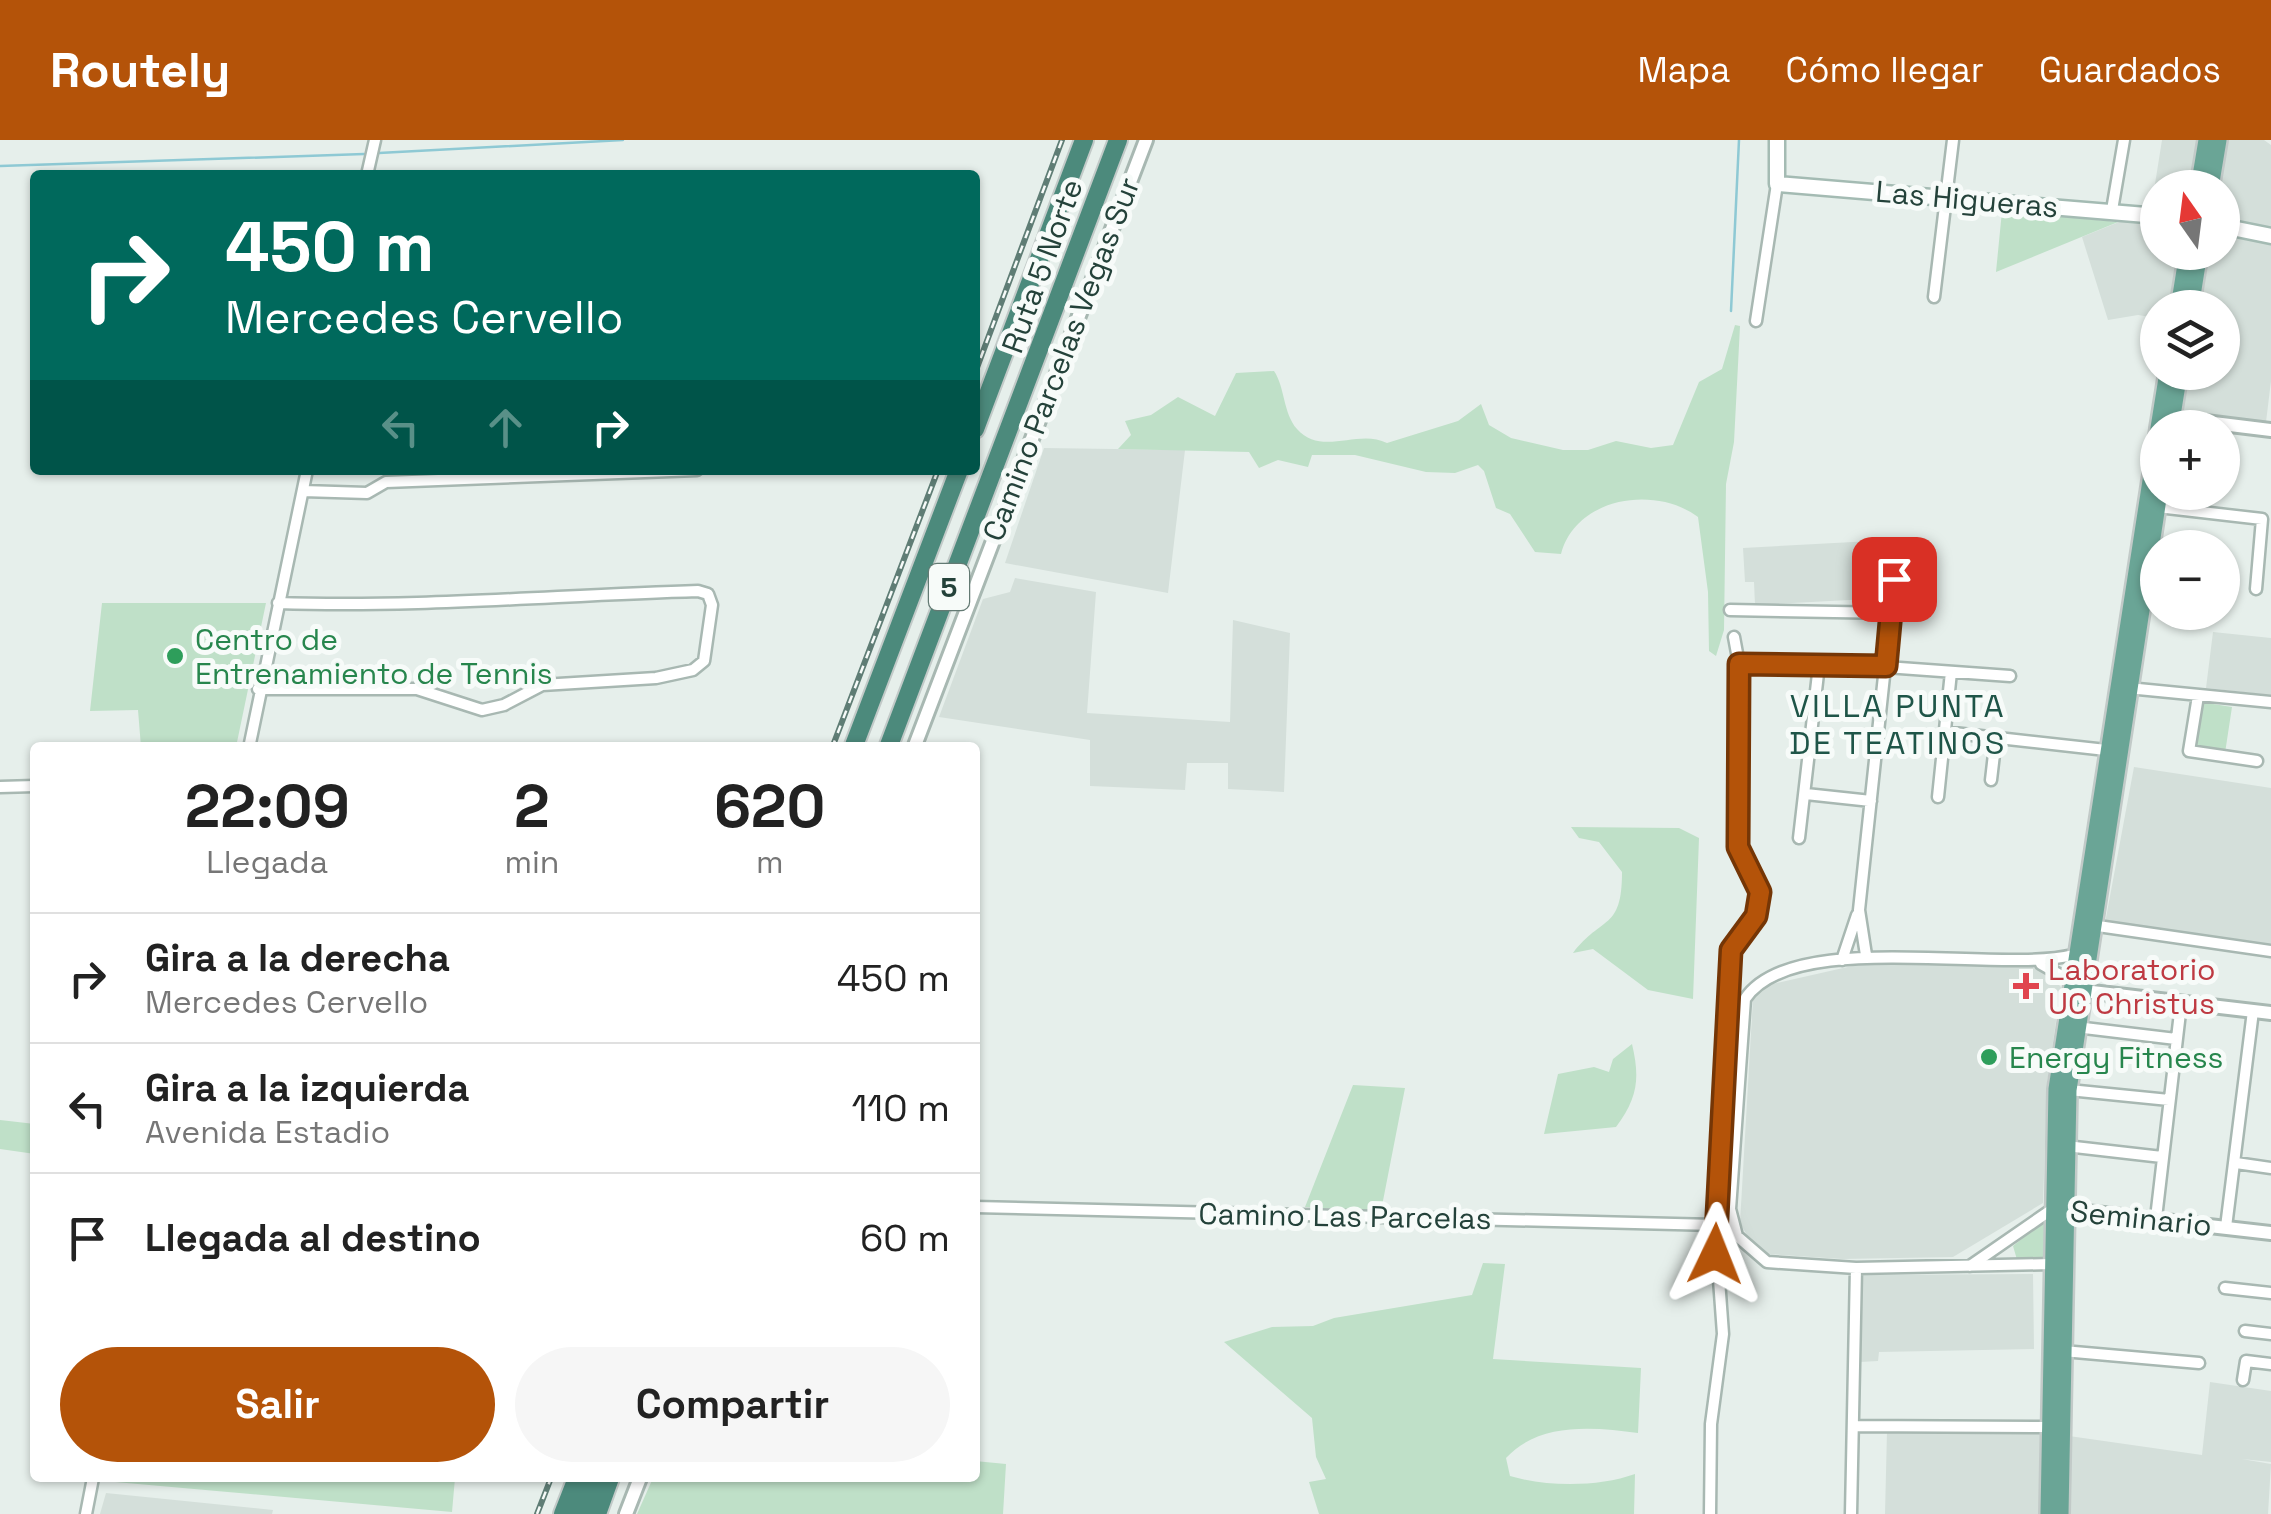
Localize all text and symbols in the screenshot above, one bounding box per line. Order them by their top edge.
text: Routely [50,40,230,101]
text: Mapa [1637,48,1730,92]
text: Cómo llegar [1785,48,1984,92]
text: Guardados [2039,48,2221,92]
north arrow [2140,170,2240,270]
map controls [2140,170,2240,630]
street label: Camino Parcelas Vegas Sur [974,172,1148,546]
street label: Las Higueras [1874,172,2060,226]
street label: Ruta 5 Norte [992,174,1092,358]
text: 450 m [225,202,434,291]
icon: right [60,210,190,340]
text: Mercedes Cervello [225,289,624,346]
button: layers [2140,290,2240,390]
icon: left [373,400,428,455]
icon: ahead [478,400,533,455]
icon: right [583,400,638,455]
button: + [2140,410,2240,510]
button: − [2140,530,2240,630]
pin [1852,537,1937,622]
icon: arrive [1867,552,1922,607]
road number: 5 [929,564,969,610]
place label: Centro de Entrenamiento de Tennis [195,620,553,693]
marker: Centro de Entrenamiento de Tennis [164,645,186,667]
district label: VILLA PUNTA DE TEATINOS [1789,686,2007,763]
text: 22:09 [185,768,350,845]
text: 2 [514,768,550,845]
text: 620 [714,768,825,845]
text: Llegada [206,842,328,882]
text: min [504,842,559,882]
text: m [756,842,783,882]
text: Gira a la derecha [145,934,450,982]
place label: Laboratorio UC Christus [2048,950,2216,1023]
icon: right [60,951,115,1006]
text: 450 m [837,954,950,1002]
marker: Laboratorio UC Christus [2013,973,2039,999]
text: Mercedes Cervello [145,982,428,1022]
place label: Energy Fitness [2009,1038,2223,1077]
marker: Energy Fitness [1978,1046,2000,1068]
text: Gira a la izquierda [145,1064,470,1112]
icon: left [60,1081,115,1136]
text: 110 m [851,1084,950,1132]
text: Avenida Estadio [145,1112,390,1152]
street label: Seminario [2068,1191,2214,1245]
street label: Camino Las Parcelas [1198,1194,1492,1238]
position arrow [1663,1202,1767,1306]
icon: arrive [60,1211,115,1266]
text: Llegada al destino [145,1214,481,1262]
text: 60 m [860,1214,950,1262]
button: Salir [60,1347,495,1462]
button: Compartir [515,1347,950,1462]

